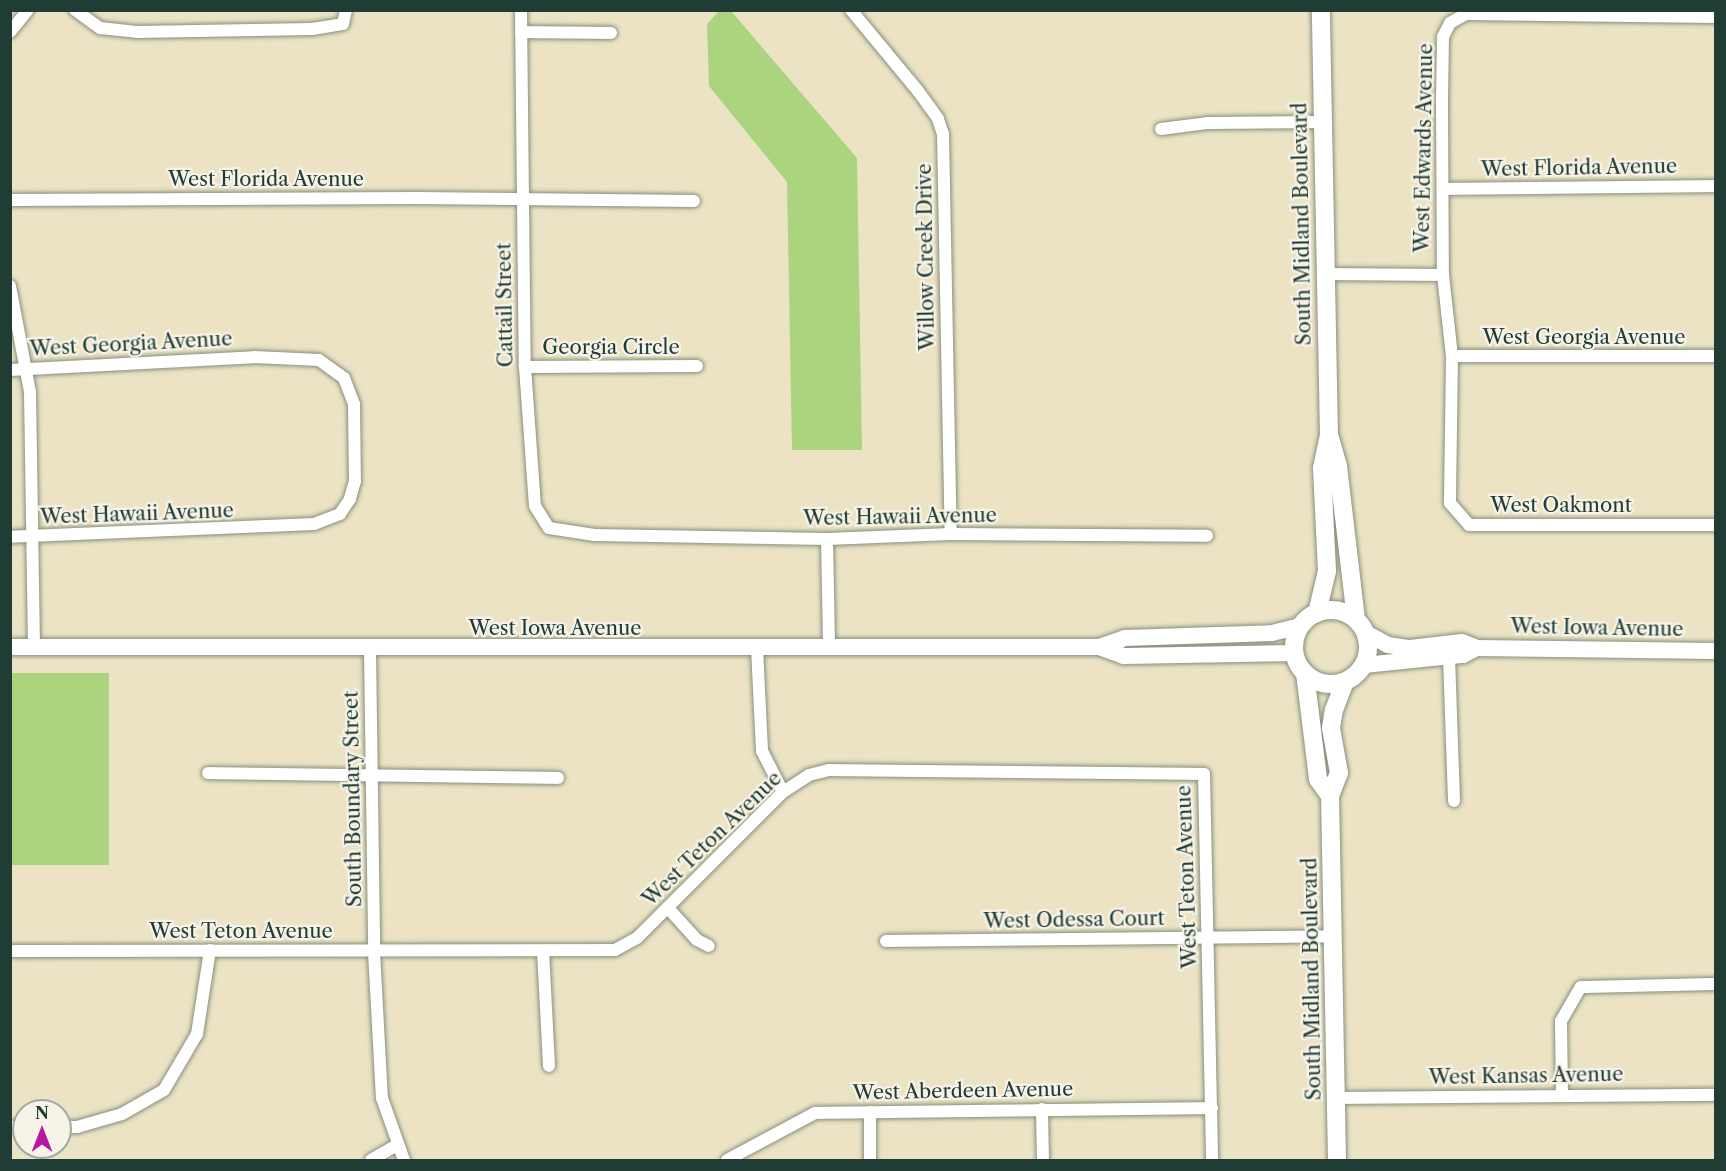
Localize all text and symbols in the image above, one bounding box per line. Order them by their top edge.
street label: West Edwards Avenue [1410,43,1438,253]
street label: South Midland Boulevard [1288,102,1316,346]
street label: West Florida Avenue [1480,154,1678,182]
street label: Willow Creek Drive [912,163,940,351]
street label: West Florida Avenue [167,167,365,191]
street label: Cattail Street [492,242,518,368]
street label: West Georgia Avenue [1482,325,1686,349]
street label: West Georgia Avenue [29,327,233,361]
street label: Georgia Circle [542,335,680,359]
street label: West Oakmont [1490,493,1632,517]
street label: West Hawaii Avenue [39,499,235,529]
street label: West Hawaii Avenue [803,503,997,531]
street label: West Iowa Avenue [1510,614,1684,642]
street label: West Iowa Avenue [468,616,642,640]
street label: South Boundary Street [339,690,367,908]
street label: West Teton Avenue [637,766,787,912]
street label: West Teton Avenue [1172,784,1202,970]
street label: South Midland Boulevard [1298,857,1326,1101]
street label: West Odessa Court [983,906,1165,934]
street label: West Teton Avenue [149,919,333,943]
street label: West Kansas Avenue [1428,1062,1624,1090]
street label: West Aberdeen Avenue [852,1077,1074,1105]
north arrow [12,1099,72,1159]
text: N [35,1103,49,1123]

